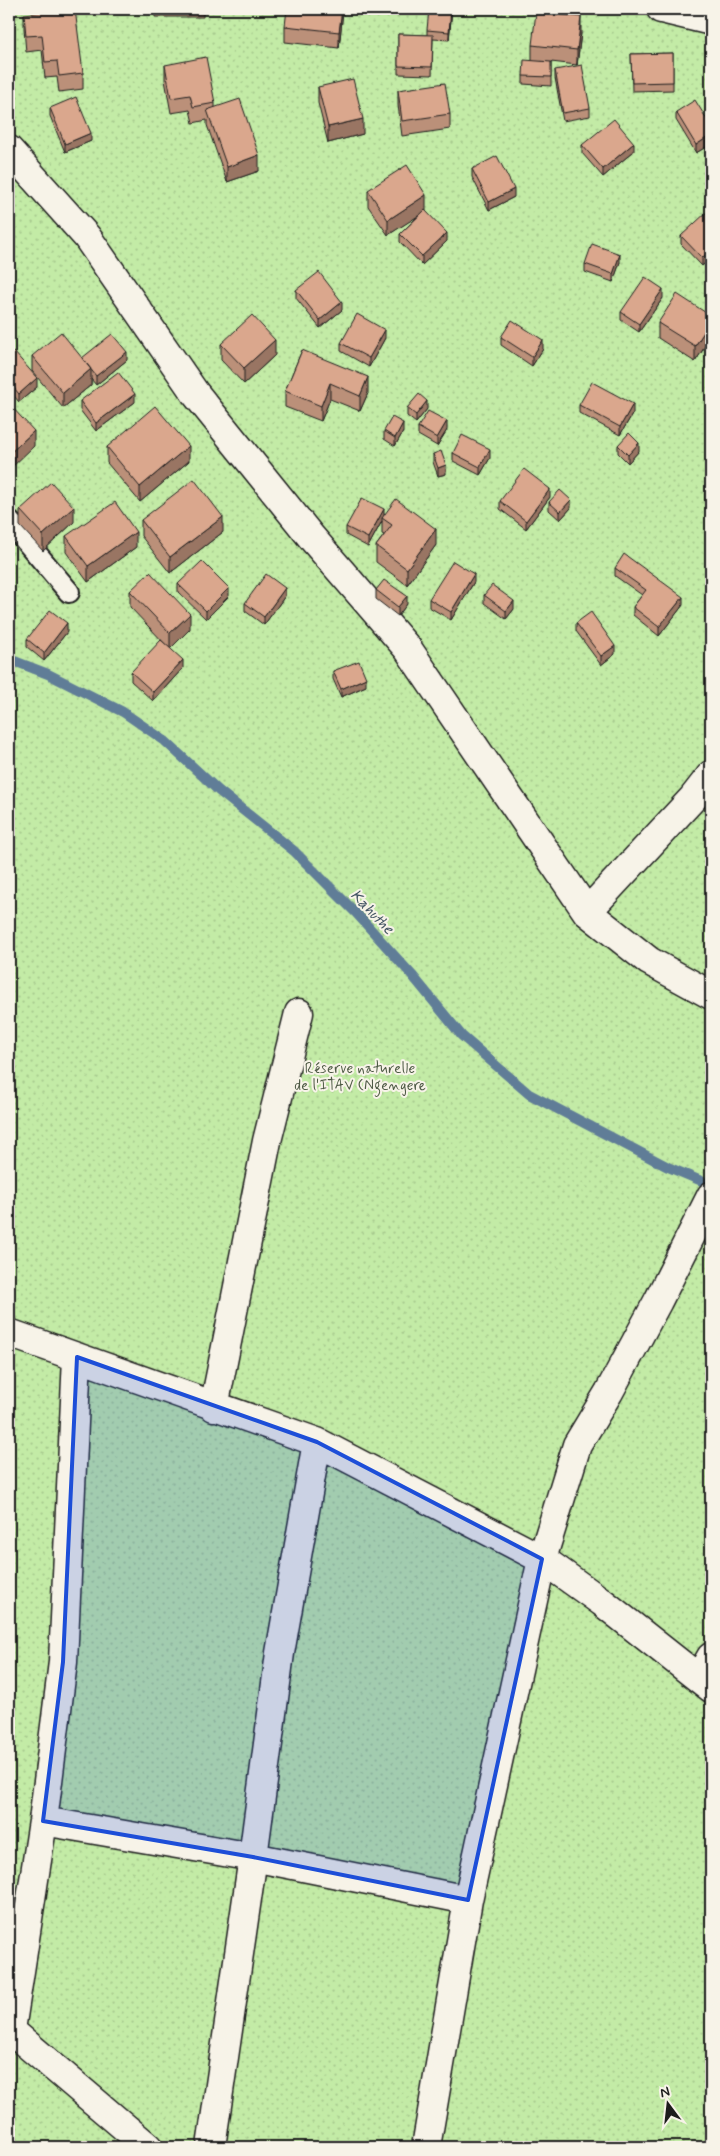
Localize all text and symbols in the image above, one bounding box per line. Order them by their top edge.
water label: Kahuthe [345,885,399,940]
park label: Réserve naturelle de l'ITAV (Ngengere [294,1059,426,1097]
north arrow [642,2078,692,2128]
text: N [658,2083,672,2102]

